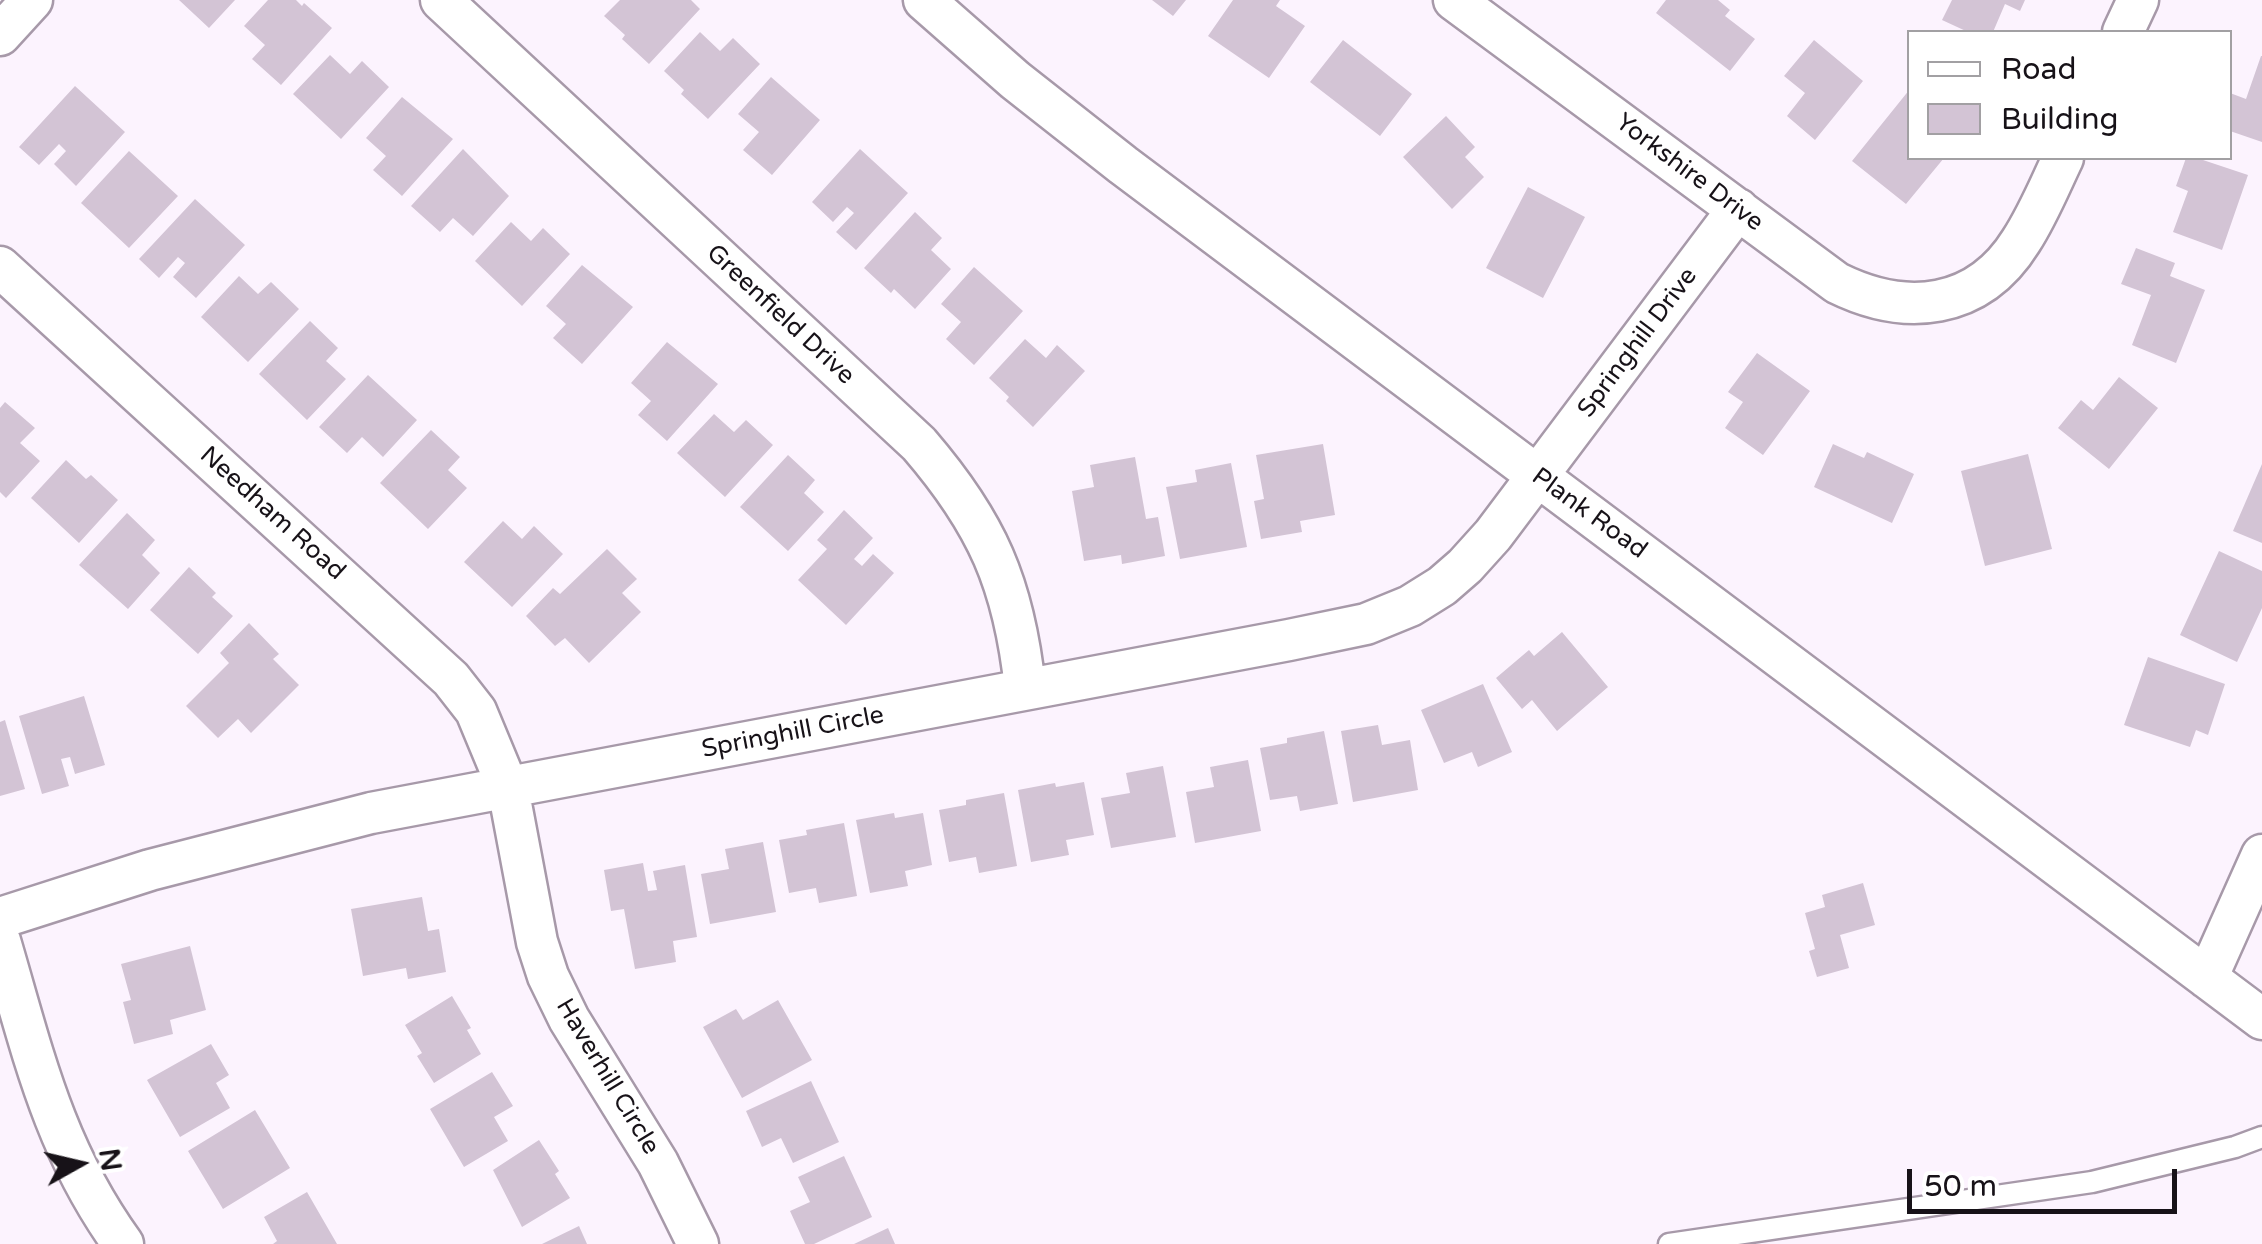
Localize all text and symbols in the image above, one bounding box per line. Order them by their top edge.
legend [1907,30,2232,160]
text: Road [2001,51,2076,88]
text: Building [2001,101,2118,138]
street label: Yorkshire Drive [1609,108,1769,238]
street label: Greenfield Drive [700,239,860,391]
street label: Springhill Drive [1572,262,1704,424]
street label: Needham Road [193,441,351,587]
street label: Plank Road [1526,462,1652,566]
street label: Springhill Circle [699,701,887,765]
street label: Haverhill Circle [549,994,665,1160]
north arrow [30,1114,130,1214]
text: N [91,1146,128,1173]
scale bar [1912,1149,2182,1211]
text: 50 m [1924,1168,1997,1205]

